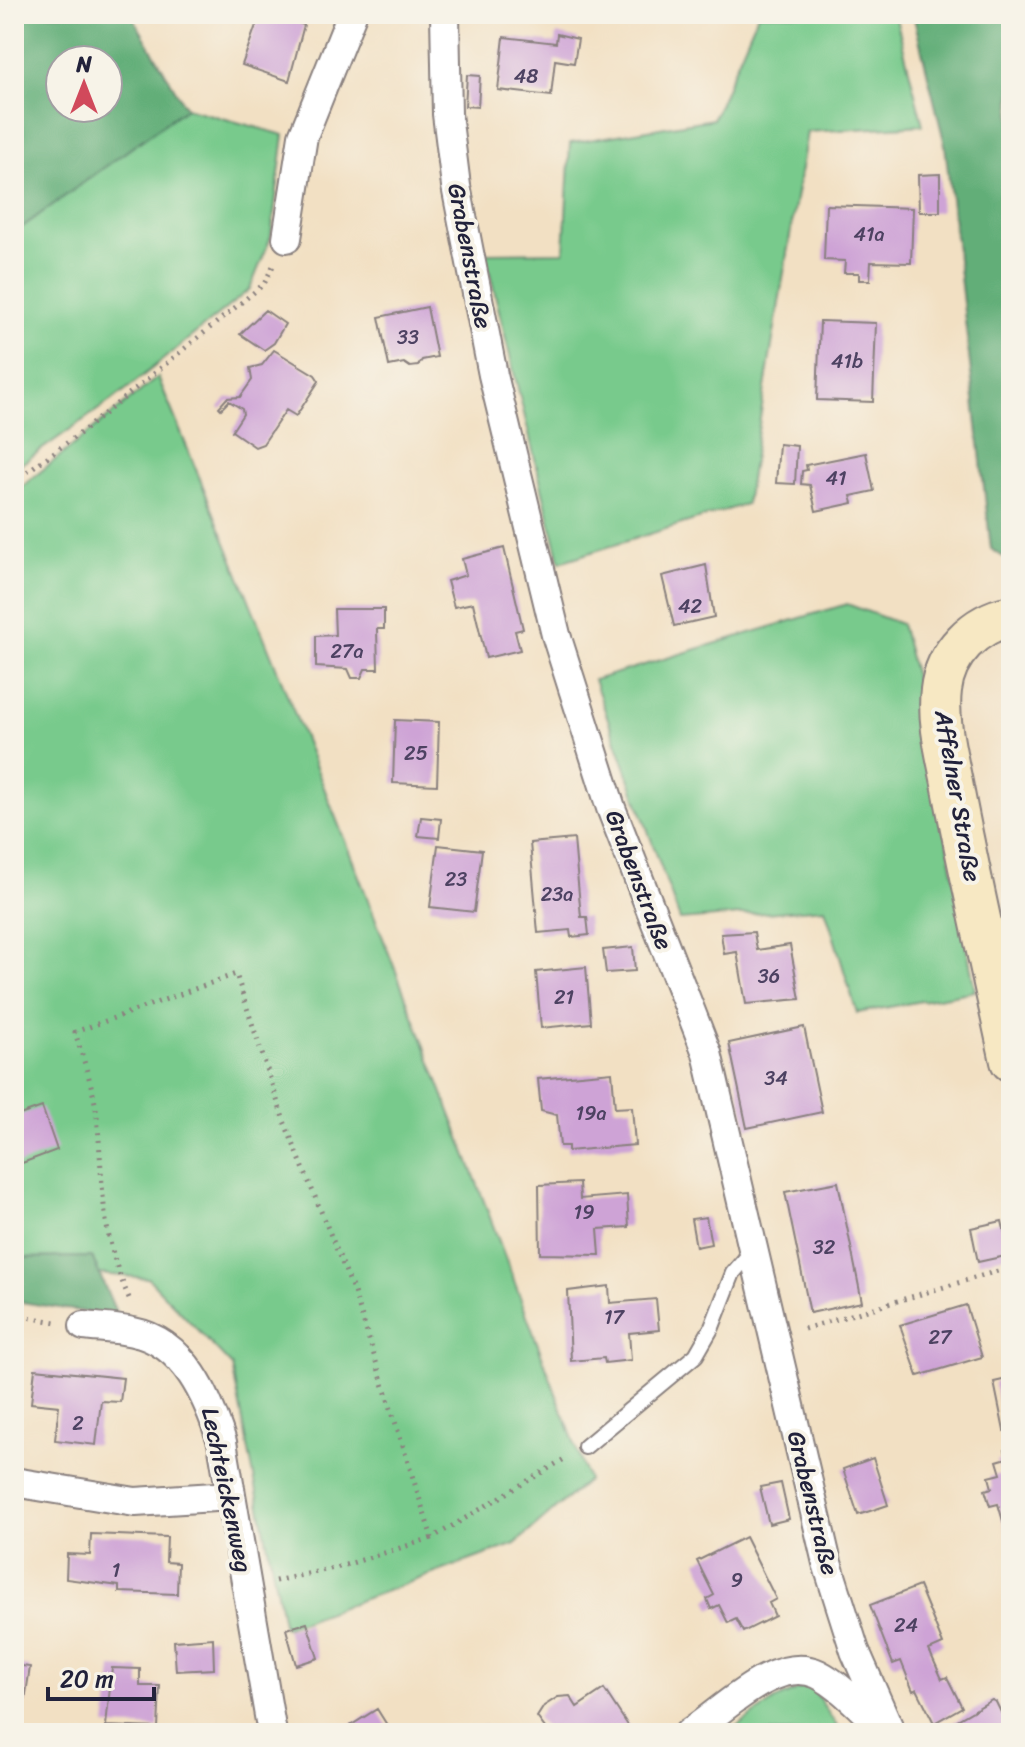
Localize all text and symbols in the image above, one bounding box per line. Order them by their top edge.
north arrow [44,44,124,124]
text: N [75,45,92,84]
house number: 48 [514,59,538,94]
street label: Grabenstraße [435,180,505,332]
house number: 41a [853,217,885,252]
house number: 33 [397,320,419,355]
house number: 41b [831,344,863,379]
house number: 41 [825,461,847,496]
house number: 42 [678,589,702,624]
house number: 27a [331,634,364,669]
street label: Affelner Straße [922,706,994,885]
house number: 25 [404,736,428,771]
street label: Grabenstraße [593,804,685,956]
house number: 23 [445,862,467,897]
house number: 23a [541,877,573,912]
house number: 36 [758,959,780,994]
house number: 21 [554,980,574,1015]
house number: 34 [764,1061,788,1096]
house number: 19a [576,1096,606,1131]
house number: 19 [574,1195,594,1230]
house number: 32 [813,1230,836,1265]
house number: 17 [604,1300,626,1335]
house number: 27 [929,1320,953,1355]
street label: Lechteickenweg [189,1404,265,1576]
house number: 2 [72,1406,84,1441]
street label: Grabenstraße [775,1426,851,1580]
house number: 1 [112,1553,120,1588]
house number: 9 [731,1563,743,1598]
house number: 24 [894,1608,918,1643]
scale bar [48,1651,154,1701]
text: 20 m [60,1658,114,1700]

